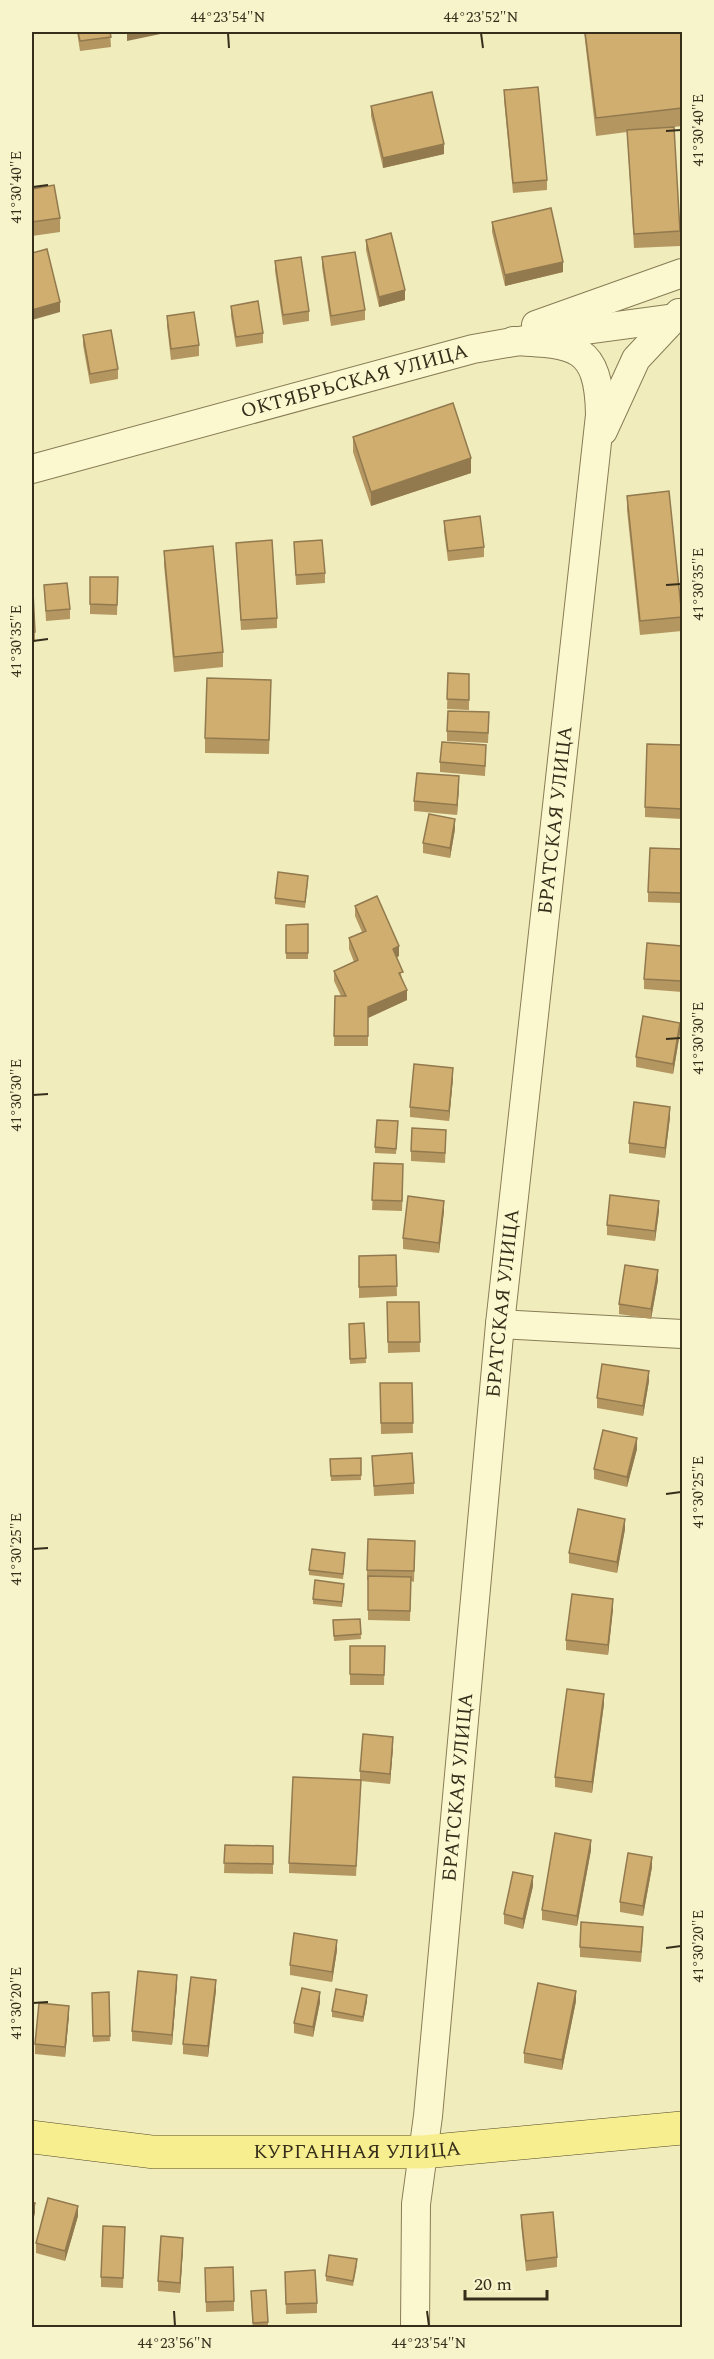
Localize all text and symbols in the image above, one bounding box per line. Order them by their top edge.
text: 44°23'54"N [191,6,266,29]
text: 44°23'52"N [444,6,519,29]
text: 41°30'40"E [687,94,710,166]
text: 41°30'40"E [5,151,28,223]
street label: ОКТЯБРЬСКАЯ УЛИЦА [237,336,471,427]
text: 41°30'35"E [687,548,710,620]
text: 41°30'35"E [5,605,28,677]
street label: БРАТСКАЯ УЛИЦА [530,724,581,916]
text: 41°30'30"E [687,1002,710,1074]
text: 41°30'30"E [5,1059,28,1131]
street label: БРАТСКАЯ УЛИЦА [478,1207,528,1399]
text: 41°30'25"E [687,1456,710,1528]
text: 41°30'25"E [5,1513,28,1585]
street label: БРАТСКАЯ УЛИЦА [434,1691,481,1883]
text: 41°30'20"E [687,1910,710,1982]
text: 41°30'20"E [5,1967,28,2039]
street label: КУРГАННАЯ УЛИЦА [253,2134,462,2167]
scale bar [465,2263,548,2301]
text: 20 m [474,2271,512,2298]
text: 44°23'56"N [138,2332,213,2355]
text: 44°23'54"N [392,2332,467,2355]

